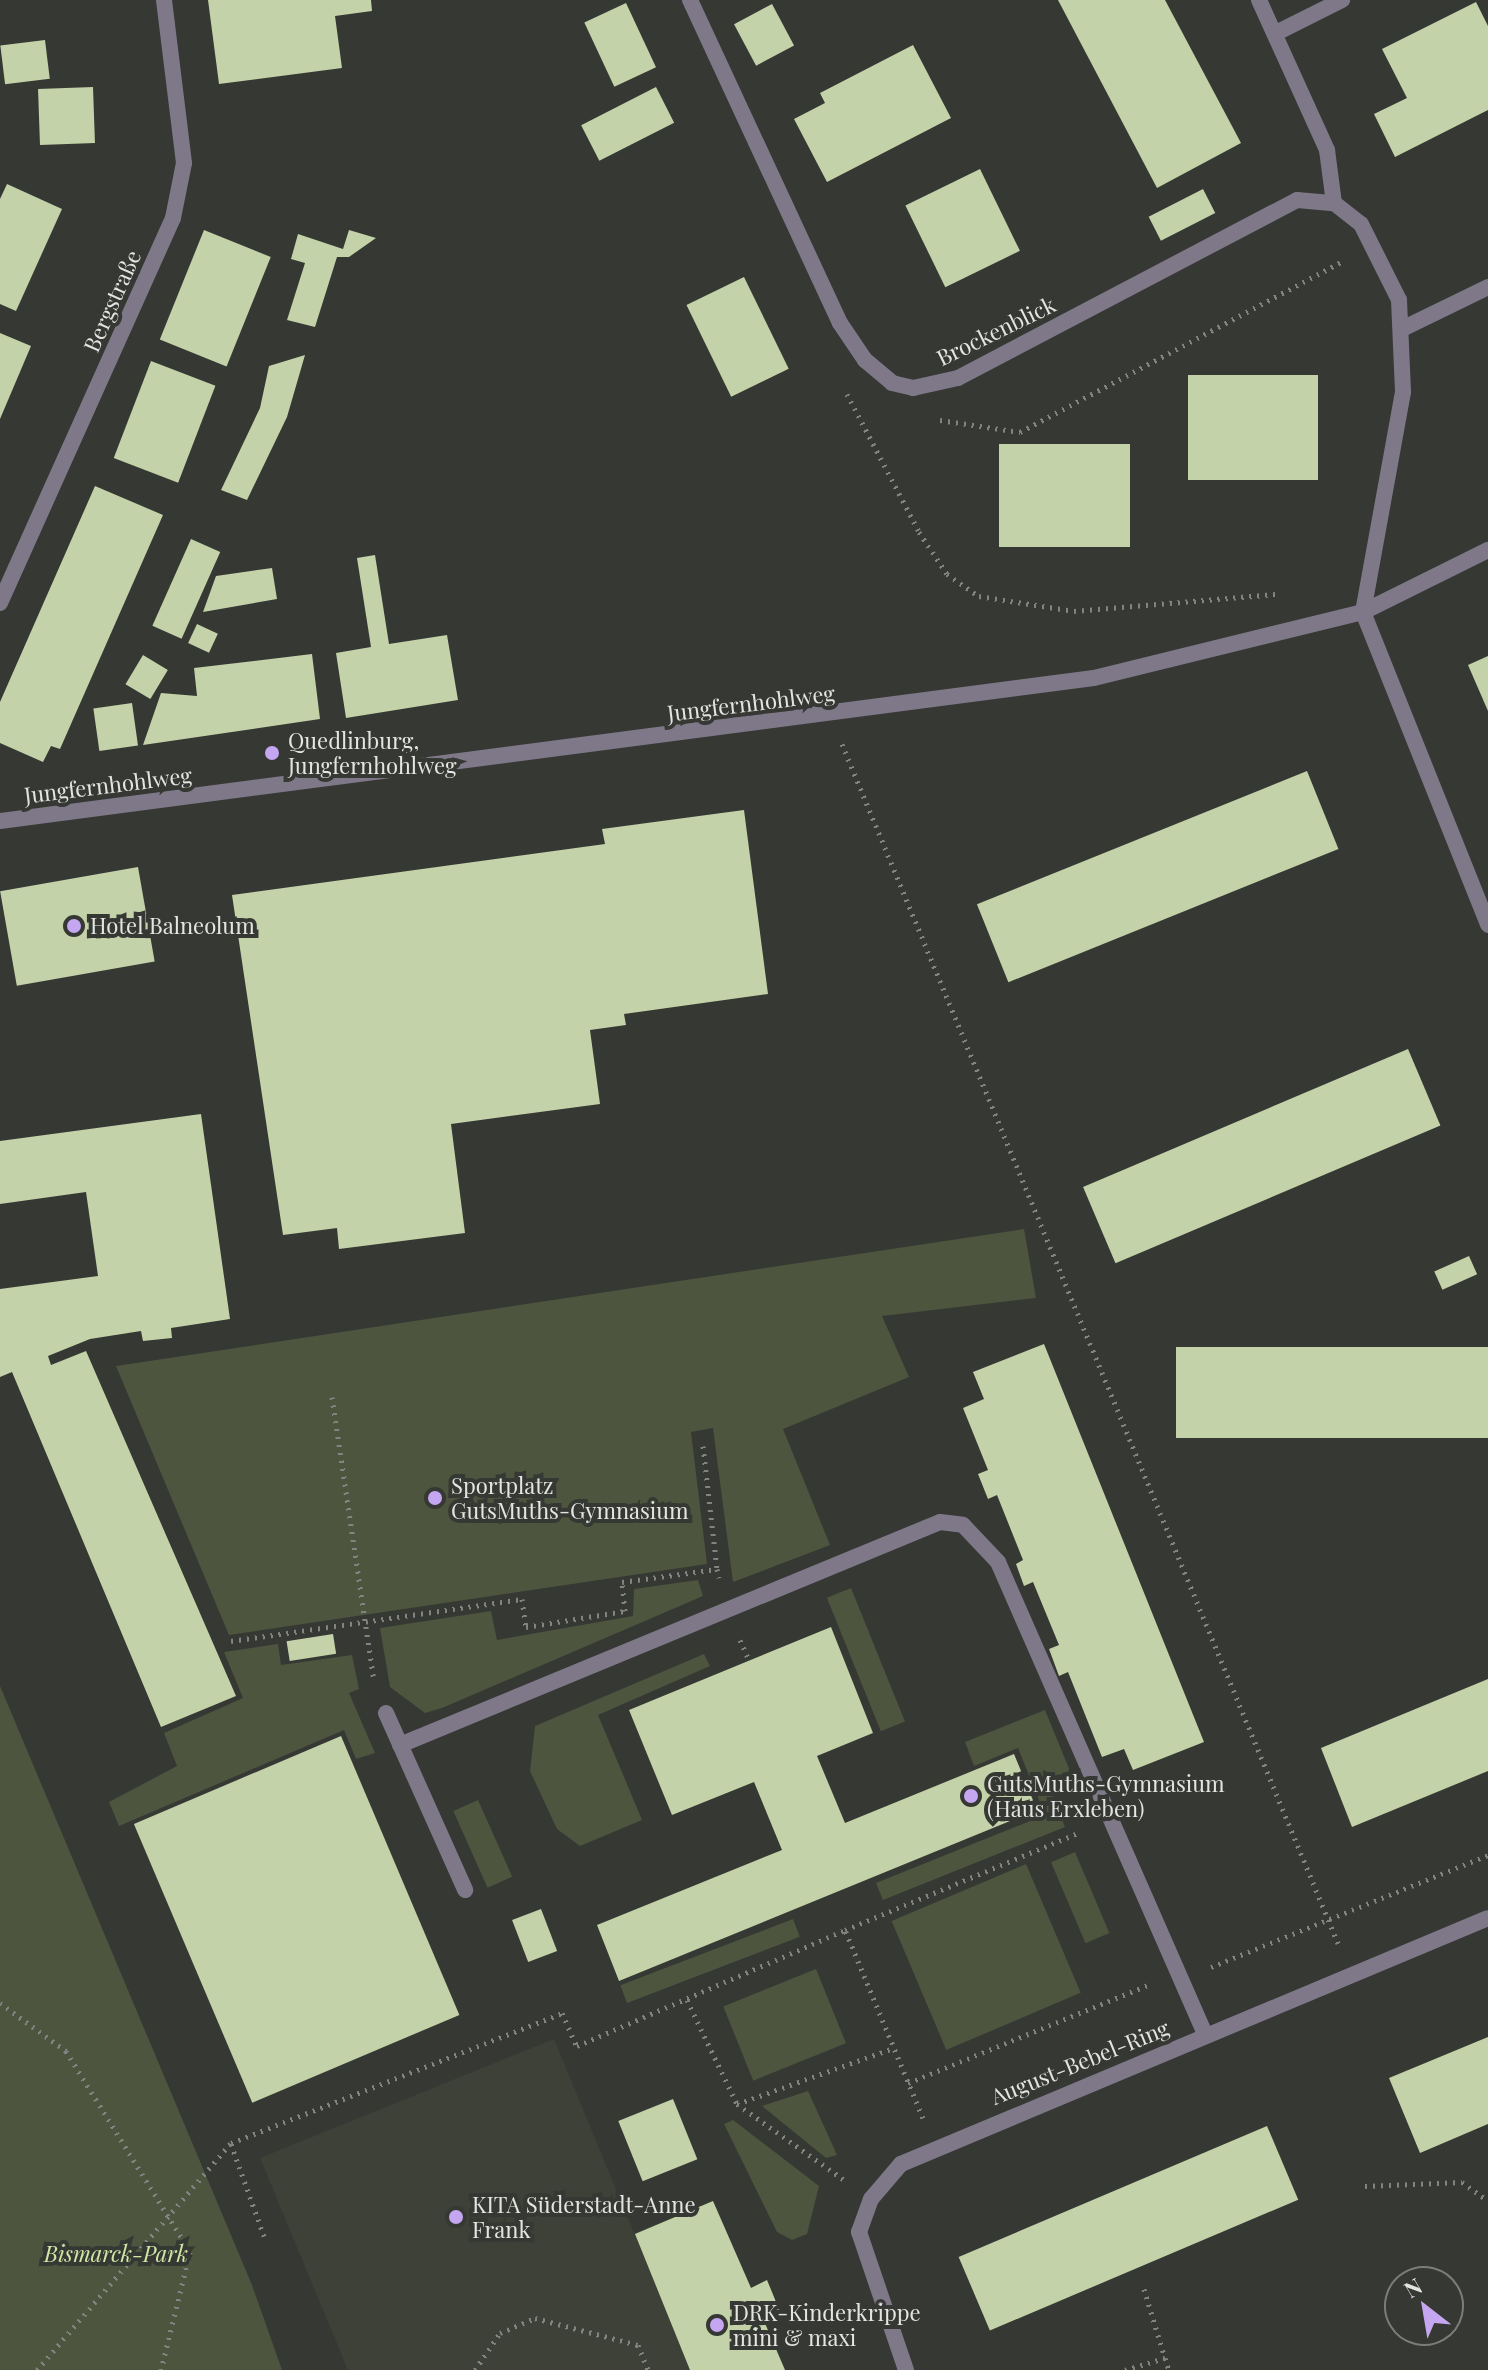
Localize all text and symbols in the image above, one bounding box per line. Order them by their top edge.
street label: Bergstraße [78,246,146,356]
street label: Brockenblick [932,291,1060,371]
street label: Jungfernhohlweg [666,680,836,726]
place label: Quedlinburg, Jungfernhohlweg [288,727,457,778]
marker: Quedlinburg, Jungfernhohlweg [263,744,281,762]
street label: Jungfernhohlweg [23,762,193,808]
place label: Hotel Balneolum [90,913,255,939]
marker: Hotel Balneolum [65,917,83,935]
place label: Sportplatz GutsMuths-Gymnasium [451,1472,689,1524]
marker: Sportplatz GutsMuths-Gymnasium [426,1489,444,1507]
place label: GutsMuths-Gymnasium (Haus Erxleben) [987,1770,1225,1822]
marker: GutsMuths-Gymnasium (Haus Erxleben) [962,1787,980,1805]
street label: August-Bebel-Ring [987,2014,1173,2110]
place label: KITA Süderstadt-Anne Frank [472,2191,696,2242]
marker: KITA Süderstadt-Anne Frank [447,2208,465,2226]
park label: Bismarck-Park [44,2241,188,2267]
north arrow [1384,2266,1464,2346]
text: N [1398,2270,1427,2304]
place label: DRK-Kinderkrippe mini & maxi [733,2299,921,2350]
marker: DRK-Kinderkrippe mini & maxi [708,2316,726,2334]

